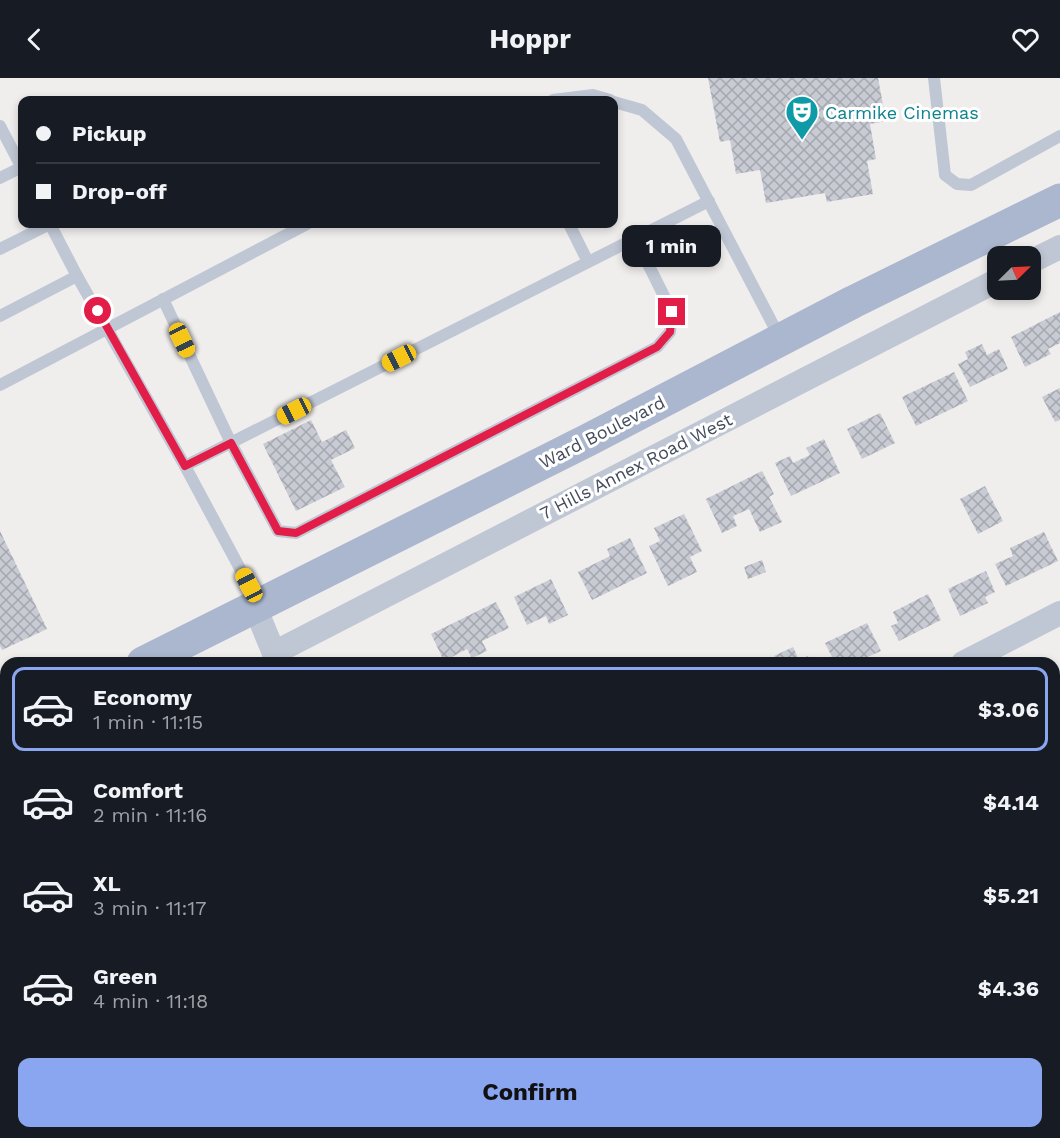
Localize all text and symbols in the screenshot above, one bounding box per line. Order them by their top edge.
icon: back [18,23,51,56]
text: Hoppr [489,23,571,55]
icon: heart [1009,23,1042,56]
theatre icon: Carmike Cinemas [784,94,820,141]
place label: Carmike Cinemas [825,102,979,123]
text: Pickup [72,121,147,146]
text: Drop-off [72,179,167,204]
callout: 1 min [622,225,722,267]
text: 1 min [646,234,697,258]
north arrow [987,246,1041,300]
map controls [987,246,1041,300]
route start [84,297,111,324]
route end [658,298,685,325]
car [166,320,198,360]
car [379,342,419,374]
street label: Ward Boulevard [536,391,668,473]
car [274,395,314,427]
street label: 7 Hills Annex Road West [536,408,736,524]
car [233,565,265,605]
icon: car [21,682,75,736]
text: Economy [93,685,192,710]
text: $3.06 [978,697,1039,722]
text: 1 min · 11:15 [93,710,203,734]
icon: car [21,775,75,829]
text: Comfort [93,778,183,803]
text: $4.14 [983,790,1039,815]
text: 2 min · 11:16 [93,803,207,827]
icon: car [21,868,75,922]
text: XL [93,871,121,896]
text: $5.21 [983,883,1039,908]
text: 3 min · 11:17 [93,896,207,920]
icon: car [21,961,75,1015]
text: Green [93,964,157,989]
text: $4.36 [978,976,1039,1001]
text: 4 min · 11:18 [93,989,208,1013]
button: Confirm [18,1058,1042,1127]

